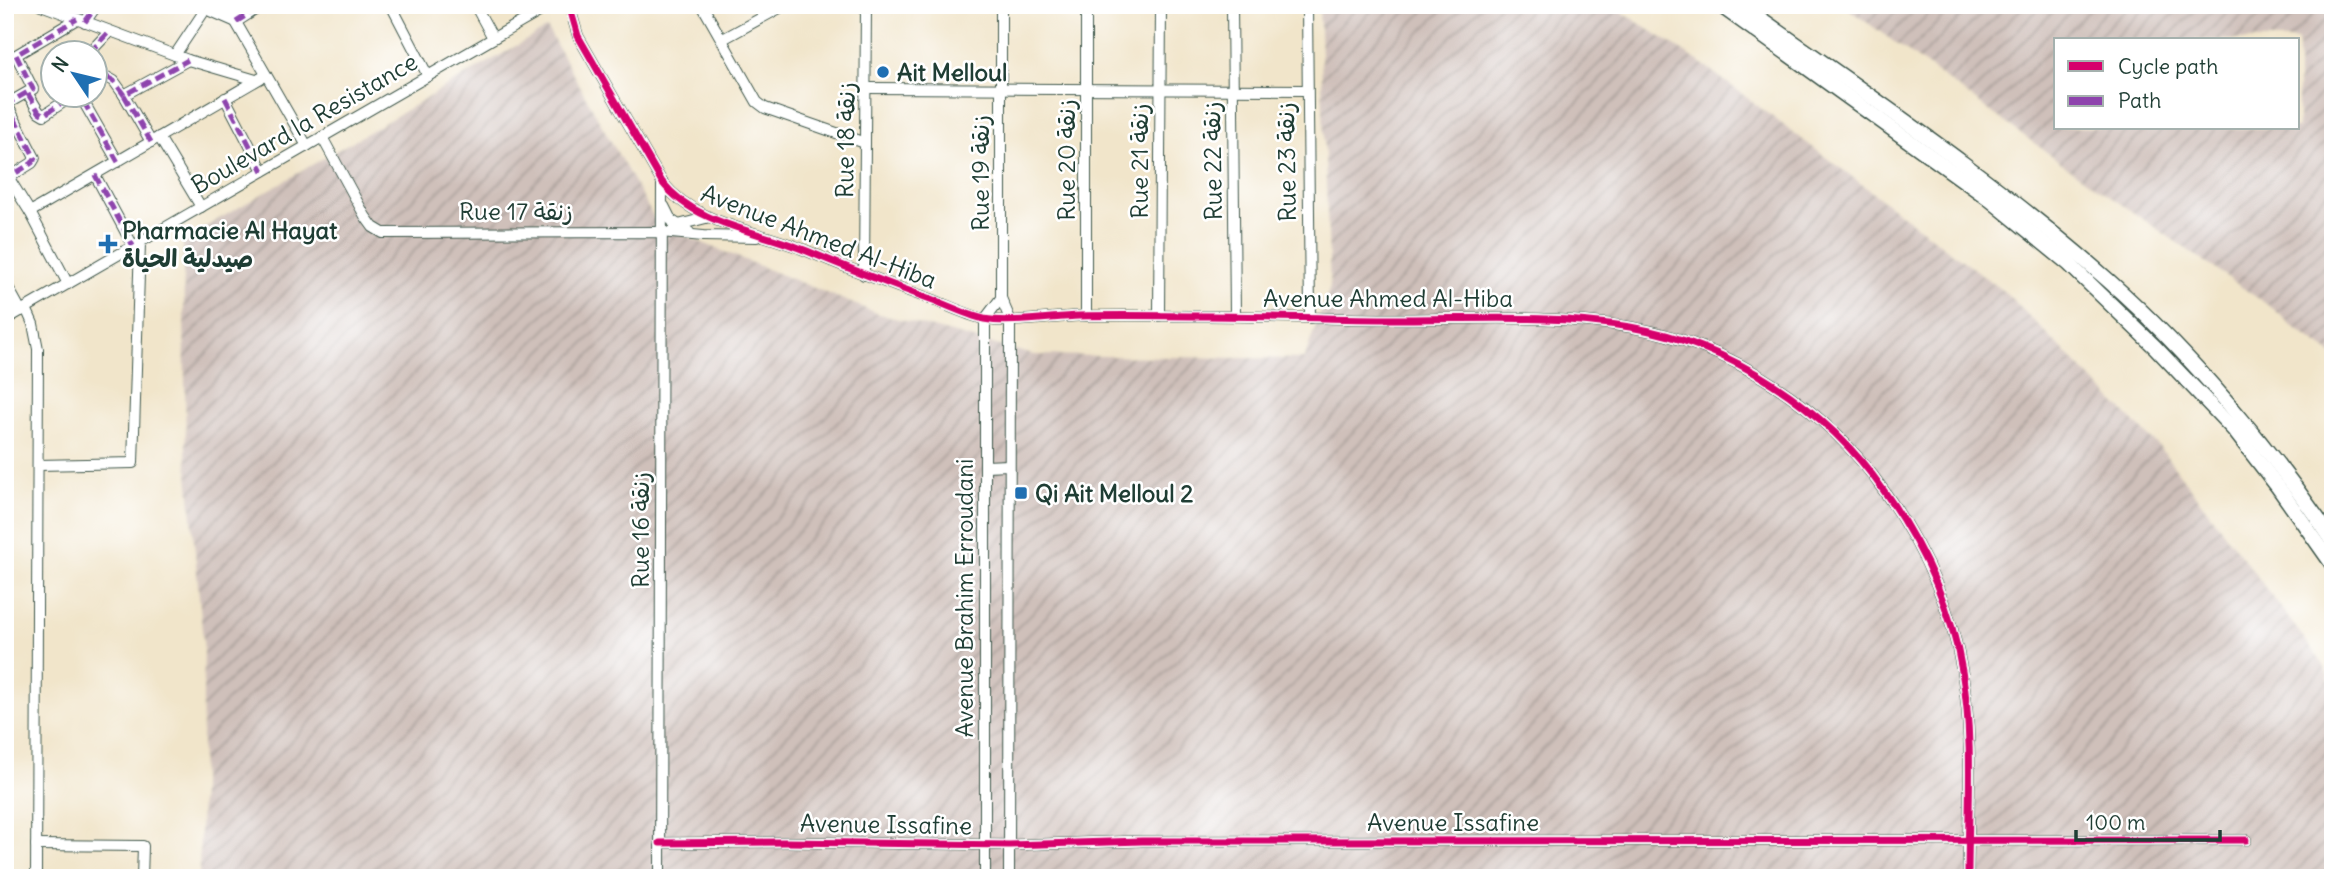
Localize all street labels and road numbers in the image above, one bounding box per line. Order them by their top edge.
street label: Boulevard la Resistance [186,46,422,200]
street label: Rue 18 زنقة [829,82,861,198]
street label: Rue 20 زنقة [1051,99,1081,221]
street label: Rue 22 زنقة [1196,101,1228,221]
street label: Rue 23 زنقة [1270,102,1302,222]
street label: Rue 21 زنقة [1124,103,1154,219]
street label: Rue 19 زنقة [965,115,995,231]
street label: Avenue Ahmed Al-Hiba [697,177,941,295]
street label: Rue 17 زنقة [459,196,573,226]
street label: Avenue Ahmed Al-Hiba [1263,283,1513,313]
street label: Avenue Brahim Erroudani [949,459,979,737]
street label: Rue 16 زنقة [625,472,655,588]
street label: Avenue Issafine [800,807,972,841]
street label: Avenue Issafine [1367,807,1539,837]

